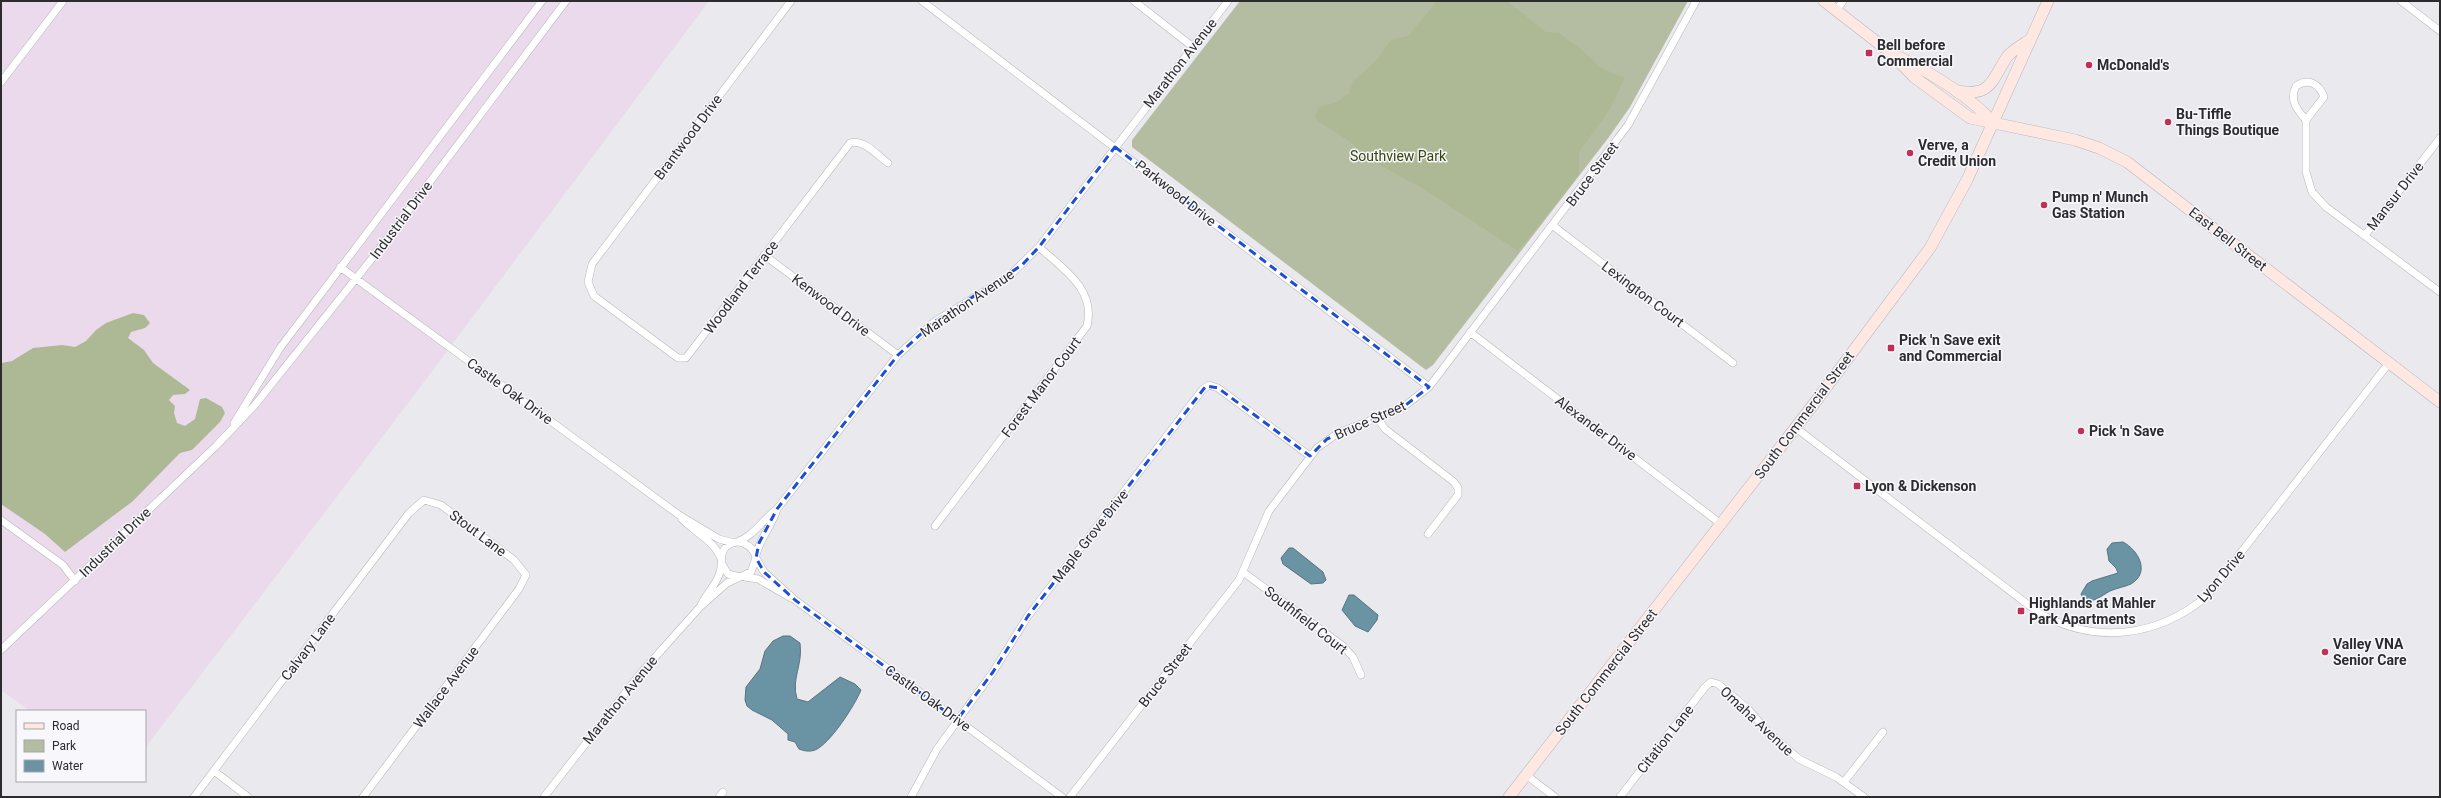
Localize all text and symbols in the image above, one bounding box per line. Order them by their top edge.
street label: Marathon Avenue [1140,15,1220,111]
place label: Bell before Commercial [1877,37,1953,69]
marker: Bell before Commercial [1864,48,1874,58]
place label: McDonald's [2097,57,2169,73]
marker: McDonald's [2084,60,2094,70]
street label: Brantwood Drive [651,91,725,183]
place label: Bu-Tiffle Things Boutique [2176,106,2280,138]
marker: Bu-Tiffle Things Boutique [2163,117,2173,127]
place label: Verve, a Credit Union [1918,137,1996,169]
street label: Bruce Street [1563,138,1622,209]
park label: Southview Park [1350,148,1447,164]
marker: Verve, a Credit Union [1905,148,1915,158]
street label: Parkwood Drive [1133,157,1219,229]
street label: Mansur Drive [2363,159,2427,233]
street label: Industrial Drive [367,178,435,262]
place label: Pump n' Munch Gas Station [2052,189,2149,221]
marker: Pump n' Munch Gas Station [2039,200,2049,210]
street label: East Bell Street [2186,204,2270,275]
street label: Woodland Terrace [701,237,781,337]
street label: Lexington Court [1599,258,1688,330]
street label: Marathon Avenue [917,266,1017,340]
street label: Kenwood Drive [789,271,873,339]
place label: Pick 'n Save exit and Commercial [1899,332,2002,364]
street label: Forest Manor Court [998,333,1084,440]
marker: Pick 'n Save exit and Commercial [1886,343,1896,353]
street label: South Commercial Street [1751,348,1857,482]
street label: Castle Oak Drive [464,355,556,427]
street label: Alexander Drive [1552,392,1640,464]
street label: Bruce Street [1332,397,1409,443]
place label: Pick 'n Save [2089,423,2164,439]
marker: Pick 'n Save [2076,426,2086,436]
place label: Lyon & Dickenson [1865,478,1977,494]
marker: Lyon & Dickenson [1852,481,1862,491]
street label: Maple Grove Drive [1049,487,1131,585]
street label: Industrial Drive [76,504,154,580]
street label: Stout Lane [446,507,510,559]
street label: Lyon Drive [2194,547,2248,605]
street label: Southfield Court [1261,583,1351,658]
place label: Highlands at Mahler Park Apartments [2029,595,2156,627]
street label: South Commercial Street [1552,605,1660,738]
marker: Highlands at Mahler Park Apartments [2016,606,2026,616]
street label: Calvary Lane [278,610,338,684]
place label: Valley VNA Senior Care [2333,636,2407,668]
street label: Bruce Street [1135,640,1195,710]
street label: Wallace Avenue [410,643,482,731]
marker: Valley VNA Senior Care [2320,647,2330,657]
street label: Marathon Avenue [579,653,661,747]
street label: Castle Oak Drive [882,662,974,734]
street label: Omaha Avenue [1717,683,1797,759]
street label: Citation Lane [1633,702,1697,776]
legend [16,710,146,782]
text: Road [52,719,80,733]
text: Park [52,739,77,753]
text: Water [52,759,83,773]

